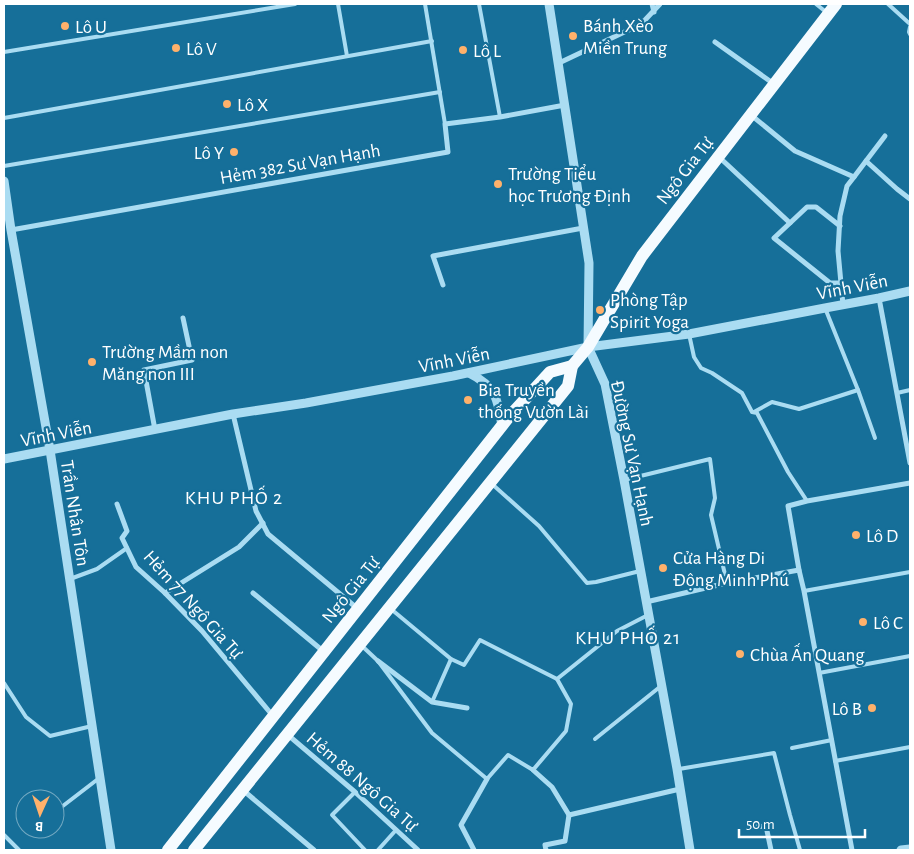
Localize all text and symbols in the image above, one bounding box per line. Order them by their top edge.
place label: Bánh Xèo Miền Trung [583,17,668,58]
place label: Lô U [75,18,107,37]
marker: Lô U [59,20,71,32]
marker: Bánh Xèo Miền Trung [567,30,579,42]
place label: Lô V [186,40,217,59]
marker: Lô V [170,42,182,54]
place label: Lô L [473,42,501,61]
marker: Lô L [457,44,469,56]
place label: Lô X [237,96,268,115]
marker: Lô X [221,98,233,110]
street label: Ngô Gia Tự [653,133,717,208]
street label: Hẻm 382 Sư Vạn Hạnh [218,141,382,188]
place label: Lô Y [194,144,224,163]
marker: Lô Y [228,146,240,158]
place label: Trường Tiểu học Trương Định [508,164,631,206]
marker: Trường Tiểu học Trương Định [492,178,504,190]
street label: Vĩnh Viễn [815,270,889,304]
place label: Phòng Tập Spirit Yoga [610,291,689,332]
marker: Phòng Tập Spirit Yoga [594,304,606,316]
place label: Trường Mầm non Măng non III [102,343,228,384]
street label: Vĩnh Viễn [417,343,491,377]
marker: Trường Mầm non Măng non III [86,356,98,368]
street label: Đường Sư Vạn Hạnh [607,379,656,528]
place label: Bia Truyền thống Vườn Lài [478,381,589,422]
marker: Bia Truyền thống Vườn Lài [462,394,474,406]
street label: Vĩnh Viễn [19,417,93,451]
street label: Trần Nhân Tôn [57,459,92,568]
district label: KHU PHỐ 2 [185,485,283,508]
place label: Lô D [866,527,898,546]
marker: Lô D [850,529,862,541]
street label: Hẻm 77 Ngô Gia Tự [139,547,246,663]
place label: Cửa Hàng Di Động Minh Phú [673,549,789,590]
street label: Ngô Gia Tự [319,553,384,627]
marker: Cửa Hàng Di Động Minh Phú [657,562,669,574]
place label: Lô C [873,614,903,633]
marker: Lô C [857,616,869,628]
district label: KHU PHỐ 21 [575,625,681,648]
place label: Chùa Ấn Quang [750,642,865,665]
marker: Chùa Ấn Quang [734,648,746,660]
place label: Lô B [832,700,862,719]
marker: Lô B [866,702,878,714]
street label: Hẻm 88 Ngô Gia Tự [303,729,421,836]
north arrow [15,789,65,839]
scale bar [739,806,865,838]
text: 50 m [746,817,775,832]
text: B [35,819,44,833]

